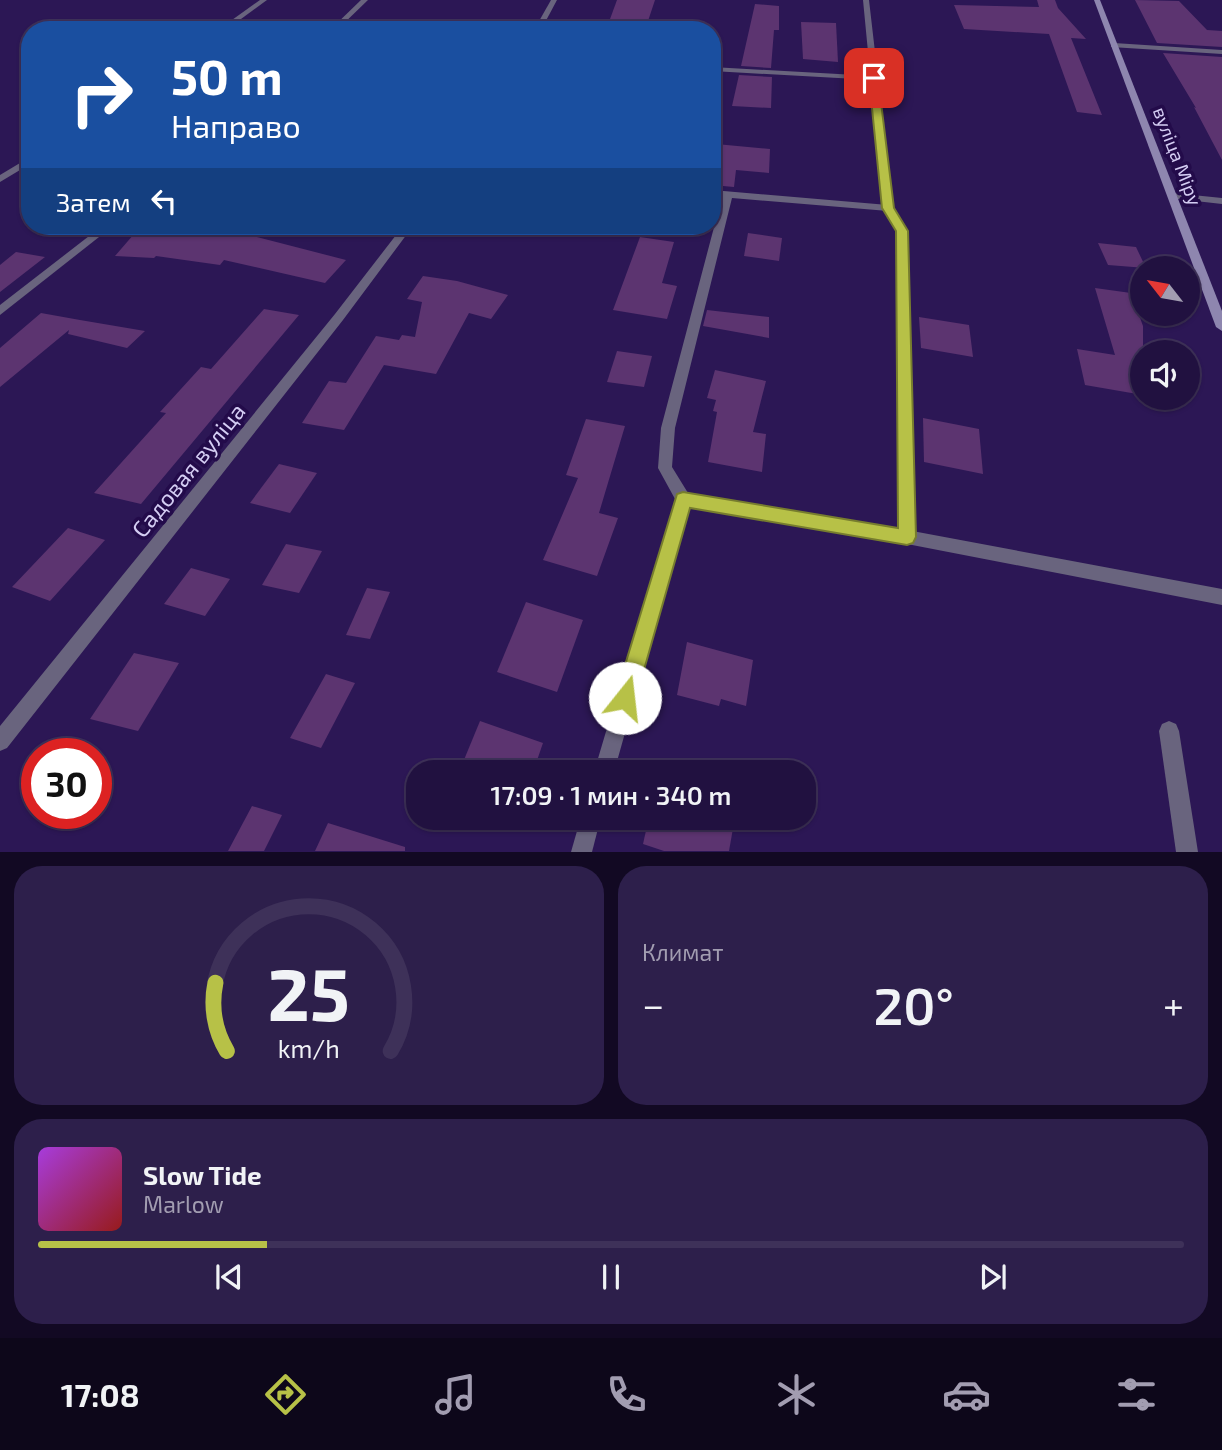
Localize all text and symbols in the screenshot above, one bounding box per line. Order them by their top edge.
text: 50 m [171,46,283,105]
pin [844,48,904,108]
icon: right [56,49,147,140]
icon: arrive [855,59,893,97]
street label: вуліца Міру [1148,103,1207,209]
text: Направо [171,106,301,144]
icon: left [145,182,183,220]
text: Затем [56,186,131,217]
north arrow [1130,256,1200,326]
map controls [1130,256,1200,410]
button: sound [1130,340,1200,410]
street label: Садовая вуліца [125,397,251,543]
position arrow [588,661,662,735]
speed limit sign: 30 [21,738,112,829]
text: 17:09 · 1 мин · 340 m [491,779,731,810]
text: Климат [642,938,723,966]
text: 25 [268,949,350,1037]
text: 20° [873,973,954,1035]
text: − [642,981,664,1027]
text: + [1163,981,1184,1027]
text: km/h [278,1033,340,1063]
text: Slow Tide [143,1159,262,1190]
text: Marlow [143,1190,224,1218]
icon: previous [210,1258,248,1296]
icon: pause [592,1258,630,1296]
icon: next [974,1258,1012,1296]
icon: directions [261,1370,310,1419]
icon: music [431,1370,480,1419]
icon: phone [602,1370,651,1419]
icon: climate [772,1370,821,1419]
icon: car [942,1370,991,1419]
icon: filters [1112,1370,1161,1419]
text: 17:08 [61,1375,140,1413]

